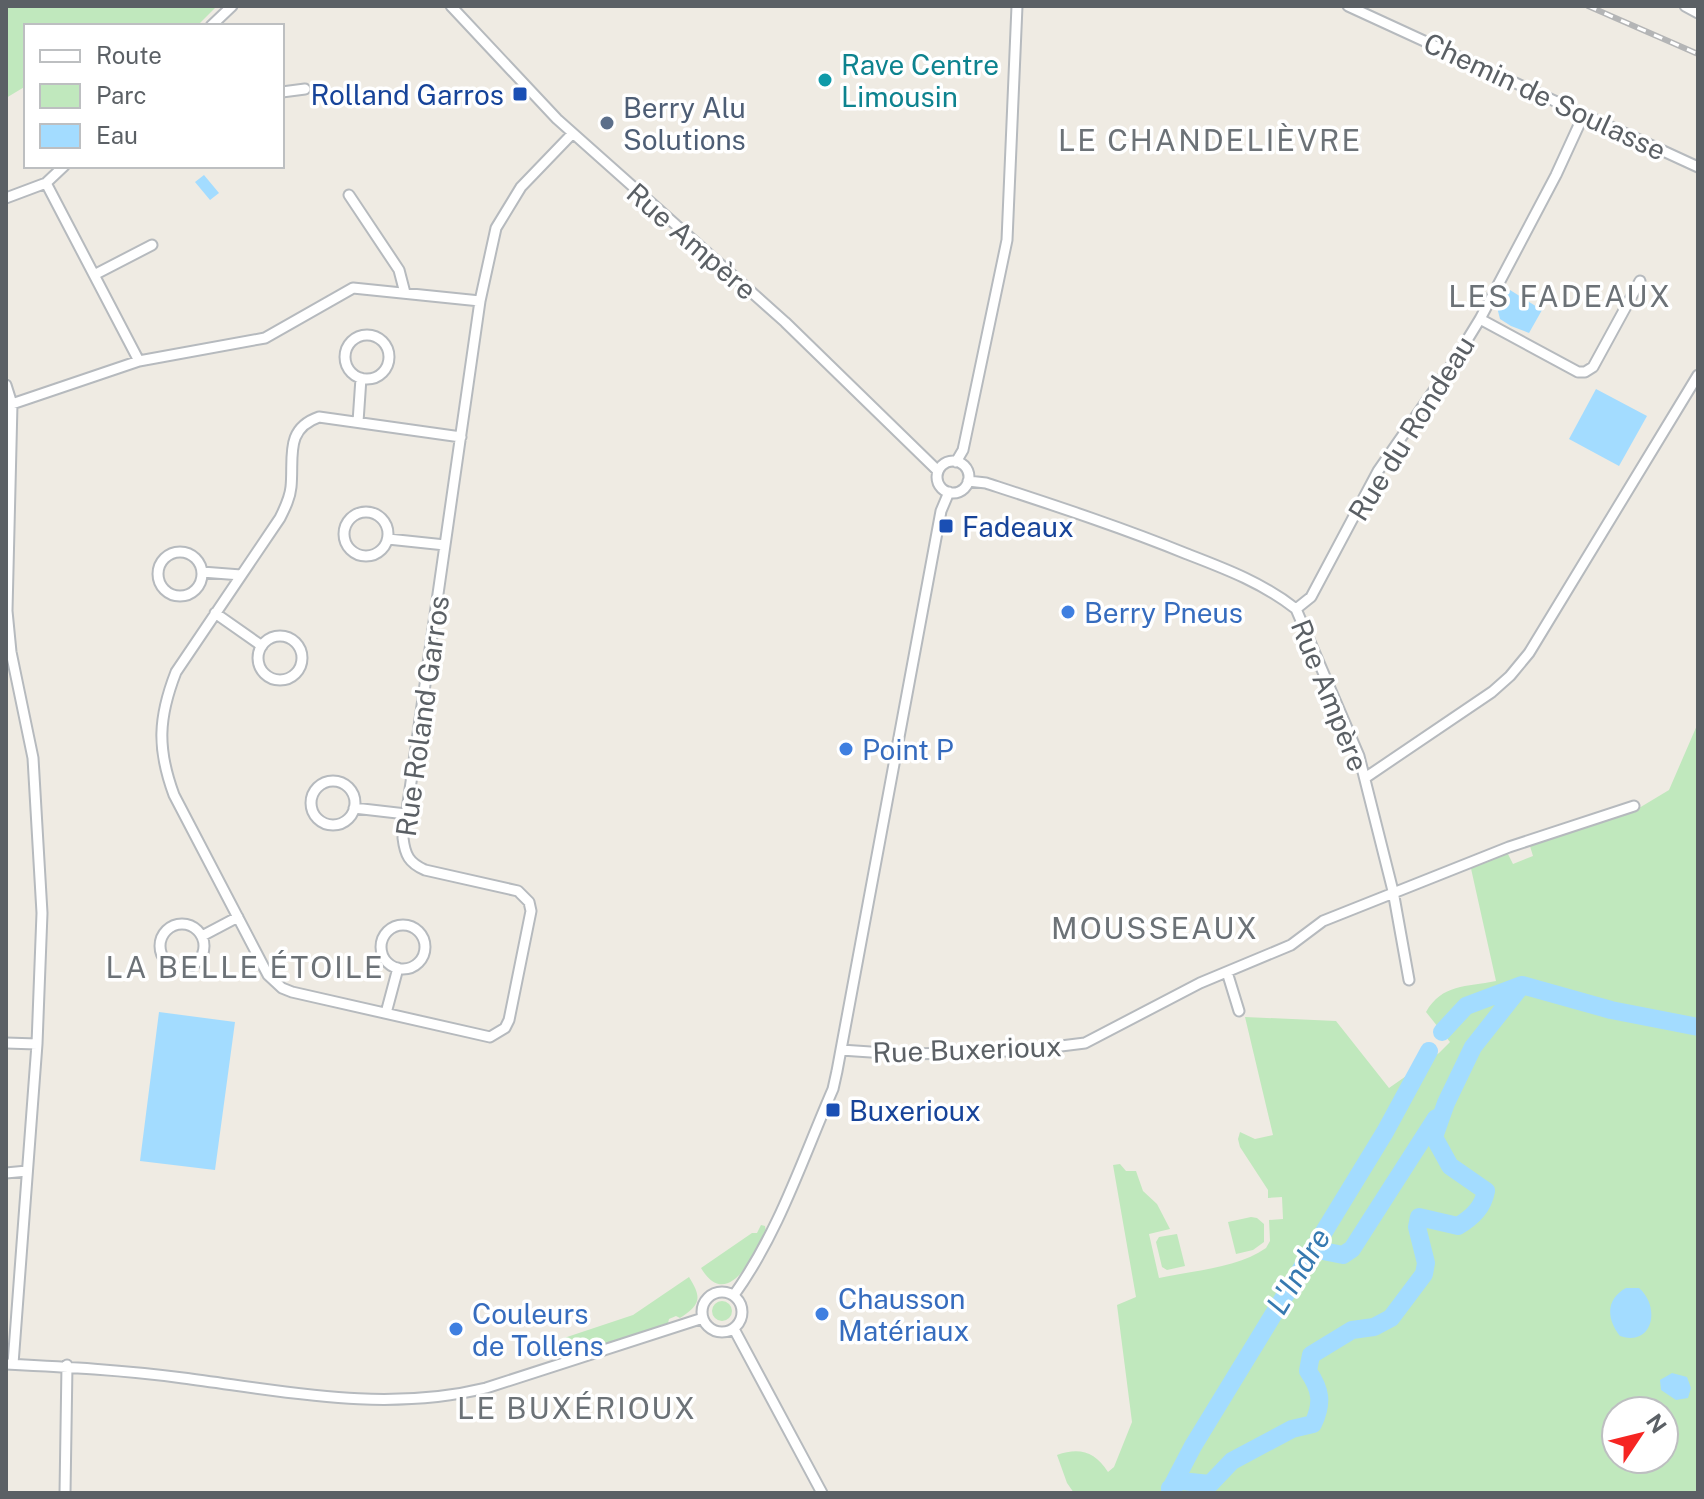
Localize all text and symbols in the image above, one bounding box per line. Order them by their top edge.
legend [24,24,284,168]
street label: Chemin de Soulasse [1419,25,1671,167]
text: Route [96,41,162,69]
place label: Rave Centre Limousin [841,48,999,113]
marker: Rave Centre Limousin [816,71,834,89]
place label: Rolland Garros [311,78,504,111]
text: Parc [96,81,147,109]
marker: Rolland Garros [511,85,529,103]
place label: Berry Alu Solutions [623,91,746,156]
marker: Berry Alu Solutions [598,114,616,132]
text: Eau [96,121,138,149]
district label: LE CHANDELIÈVRE [1058,122,1362,158]
street label: Rue Ampère [621,176,763,306]
district label: LES FADEAUX [1448,278,1672,314]
street label: Rue du Rondeau [1341,330,1481,526]
place label: Fadeaux [962,510,1074,543]
marker: Fadeaux [937,517,955,535]
street label: Rue Roland Garros [389,593,455,839]
place label: Berry Pneus [1084,596,1243,629]
marker: Berry Pneus [1059,603,1077,621]
street label: Rue Ampère [1285,614,1375,776]
place label: Point P [862,733,954,766]
marker: Point P [837,740,855,758]
district label: MOUSSEAUX [1051,910,1259,946]
district label: LA BELLE ÉTOILE [105,949,385,985]
street label: Rue Buxerioux [872,1029,1062,1069]
place label: Buxerioux [849,1094,981,1127]
marker: Buxerioux [824,1101,842,1119]
water label: L'Indre [1258,1221,1338,1321]
place label: Chausson Matériaux [838,1282,969,1347]
place label: Couleurs de Tollens [472,1297,604,1362]
marker: Chausson Matériaux [813,1305,831,1323]
marker: Couleurs de Tollens [447,1320,465,1338]
district label: LE BUXÉRIOUX [457,1390,697,1426]
north arrow [1600,1395,1680,1475]
text: N [1641,1409,1672,1438]

